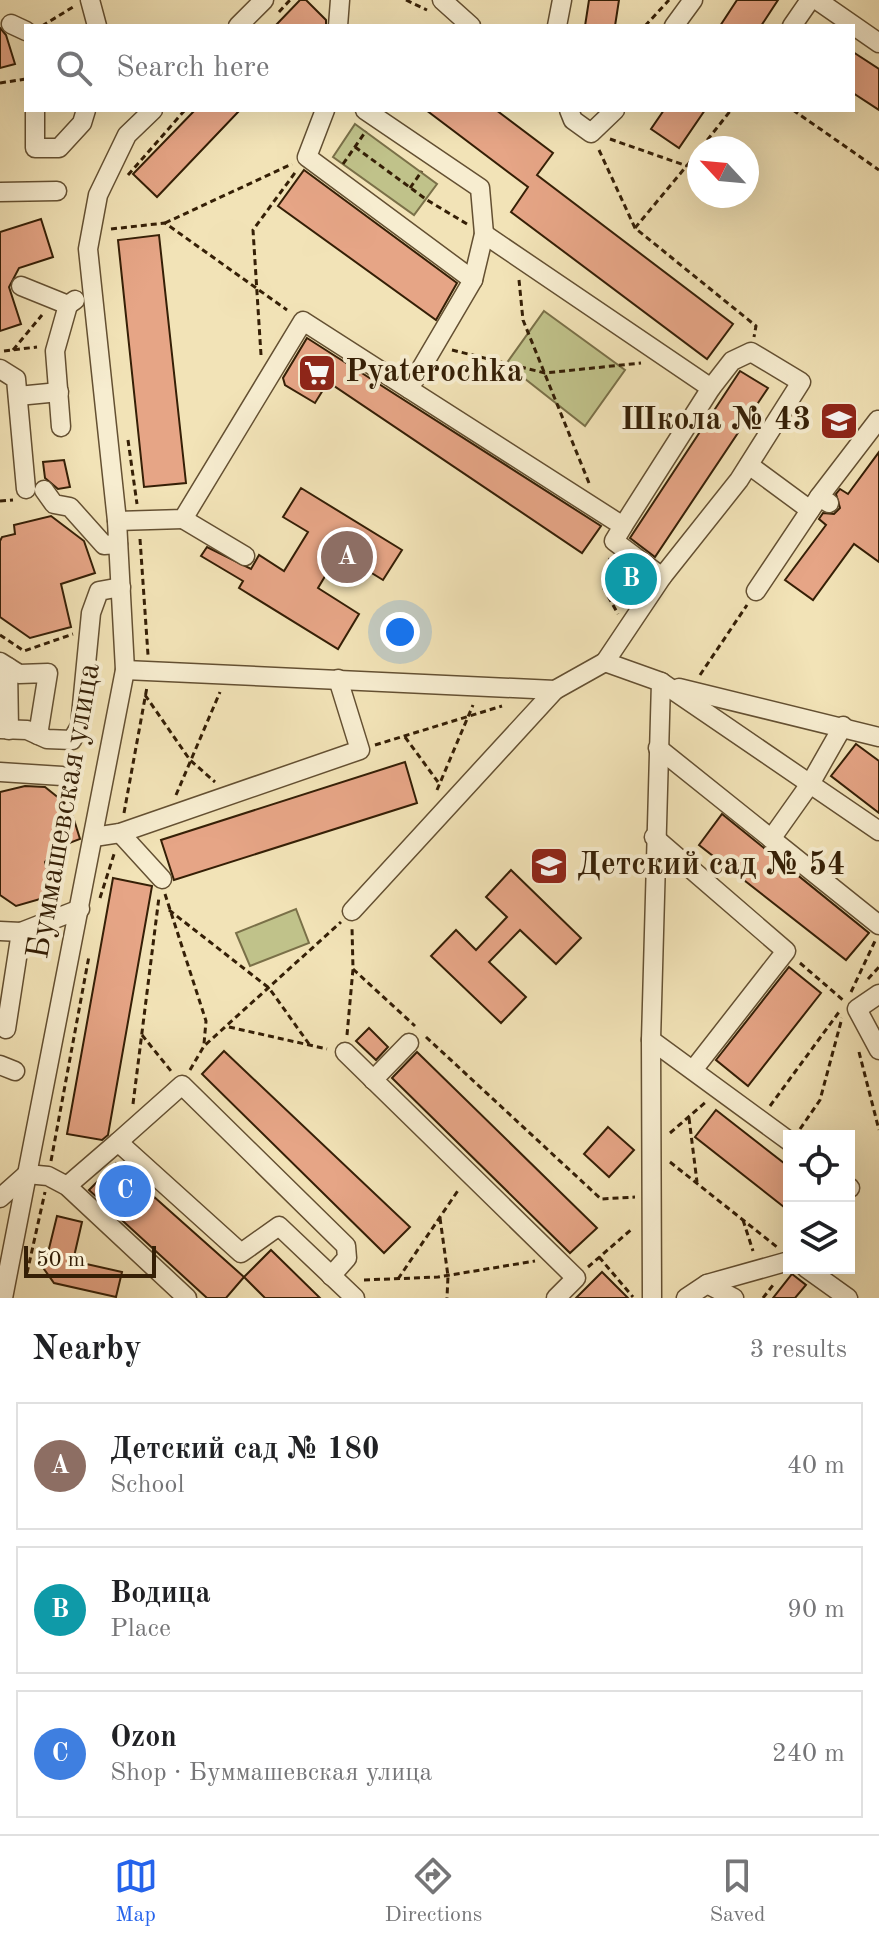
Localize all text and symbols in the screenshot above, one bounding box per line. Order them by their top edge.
search box [24,24,855,112]
icon: search [52,46,96,90]
text: Search here [116,53,270,83]
north arrow [687,136,759,208]
supermarket icon: Pyaterochka [296,352,338,394]
place label: Pyaterochka [345,357,523,389]
school or university icon: Школа № 43 [818,400,860,442]
place label: Школа № 43 [621,405,811,437]
pin: A [321,527,373,587]
pin: B [605,549,657,609]
your location [380,612,420,652]
street label: Буммашевская улица [23,660,107,962]
school or university icon: Детский сад № 54 [528,845,570,887]
place label: Детский сад № 54 [577,850,846,882]
map controls [783,1130,855,1274]
button: locate [783,1130,855,1202]
pin: C [99,1161,151,1221]
button: layers [783,1202,855,1274]
scale bar [24,1242,156,1278]
text: 50 m [36,1249,85,1271]
text: Nearby [32,1333,142,1367]
text: 3 results [749,1337,847,1363]
text: Детский сад № 180 [110,1435,379,1465]
text: A [50,1453,70,1479]
text: 40 m [787,1453,845,1479]
text: School [110,1472,184,1498]
text: Водица [110,1579,211,1609]
text: B [51,1597,69,1623]
text: 90 m [787,1597,845,1623]
text: Place [110,1616,171,1642]
text: Ozon [110,1723,177,1753]
text: C [51,1741,69,1767]
text: 240 m [772,1741,845,1767]
text: Shop · Буммашевская улица [110,1760,432,1786]
tab: Map [114,1854,158,1929]
tab: Directions [385,1854,482,1929]
tab: Saved [709,1854,765,1929]

